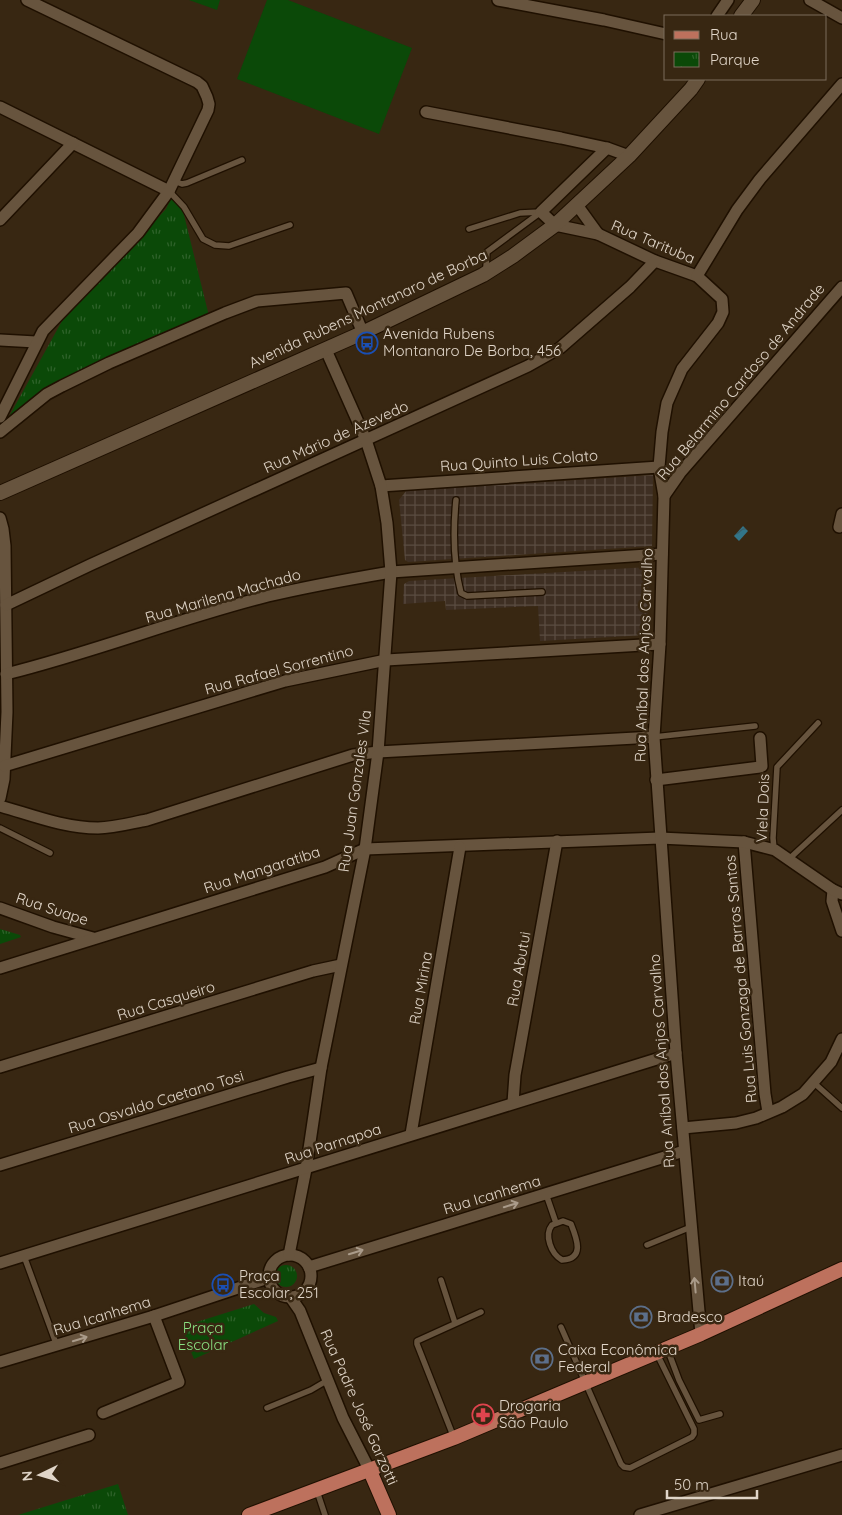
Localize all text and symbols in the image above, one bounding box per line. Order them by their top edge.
legend [664,15,827,80]
text: Rua [710,25,738,44]
text: Parque [710,50,760,69]
street label: Rua Tarituba [608,215,698,268]
street label: Avenida Rubens Montanaro de Borba [246,245,490,372]
street label: Rua Belarmino Cardoso de Andrade [653,279,829,484]
place label: Avenida Rubens Montanaro De Borba, 456 [383,324,561,360]
bus stop icon: Avenida Rubens Montanaro De Borba, 456 [355,331,379,355]
street label: Rua Mário de Azevedo [260,396,411,477]
street label: Rua Quinto Luis Colato [439,446,599,475]
street label: Rua Aníbal dos Anjos Carvalho [630,548,657,762]
street label: Rua Marilena Machado [143,564,303,627]
street label: Rua Rafael Sorrentino [202,641,355,699]
street label: Rua Juan Gonzales Vila [334,709,375,873]
street label: Viela Dois [752,773,773,843]
street label: Rua Mangaratiba [201,842,322,897]
street label: Rua Luis Gonzaga de Barros Santos [720,854,761,1104]
street label: Rua Suape [13,888,91,929]
street label: Rua Abutui [503,930,534,1008]
street label: Rua Mirina [405,950,436,1026]
street label: Rua Aníbal dos Anjos Carvalho [645,954,678,1169]
street label: Rua Casqueiro [115,977,217,1024]
street label: Rua Osvaldo Caetano Tosi [66,1066,246,1137]
street label: Rua Parnapoa [282,1119,384,1168]
street label: Rua Icanhema [441,1171,543,1218]
one-way arrow [503,1199,519,1209]
one-way arrow [347,1247,363,1257]
place label: Praça Escolar, 251 [239,1266,319,1302]
bank icon: Itaú [710,1269,734,1293]
place label: Itaú [738,1271,764,1290]
bus stop icon: Praça Escolar, 251 [211,1273,235,1297]
one-way arrow [691,1278,700,1294]
street label: Rua Icanhema [51,1292,153,1339]
bank icon: Bradesco [629,1305,653,1329]
place label: Bradesco [657,1307,723,1326]
park label: Praça Escolar [178,1318,229,1354]
street label: Rua Padre José Garzotti [316,1326,402,1488]
one-way arrow [72,1333,88,1343]
place label: Caixa Econômica Federal [558,1340,677,1376]
bank icon: Caixa Econômica Federal [530,1347,554,1371]
place label: Drogaria São Paulo [499,1396,568,1432]
pharmacy icon: Drogaria São Paulo [471,1403,495,1427]
north arrow [15,1450,65,1500]
scale bar [667,1468,757,1500]
text: N [18,1470,36,1482]
text: 50 m [674,1475,709,1494]

